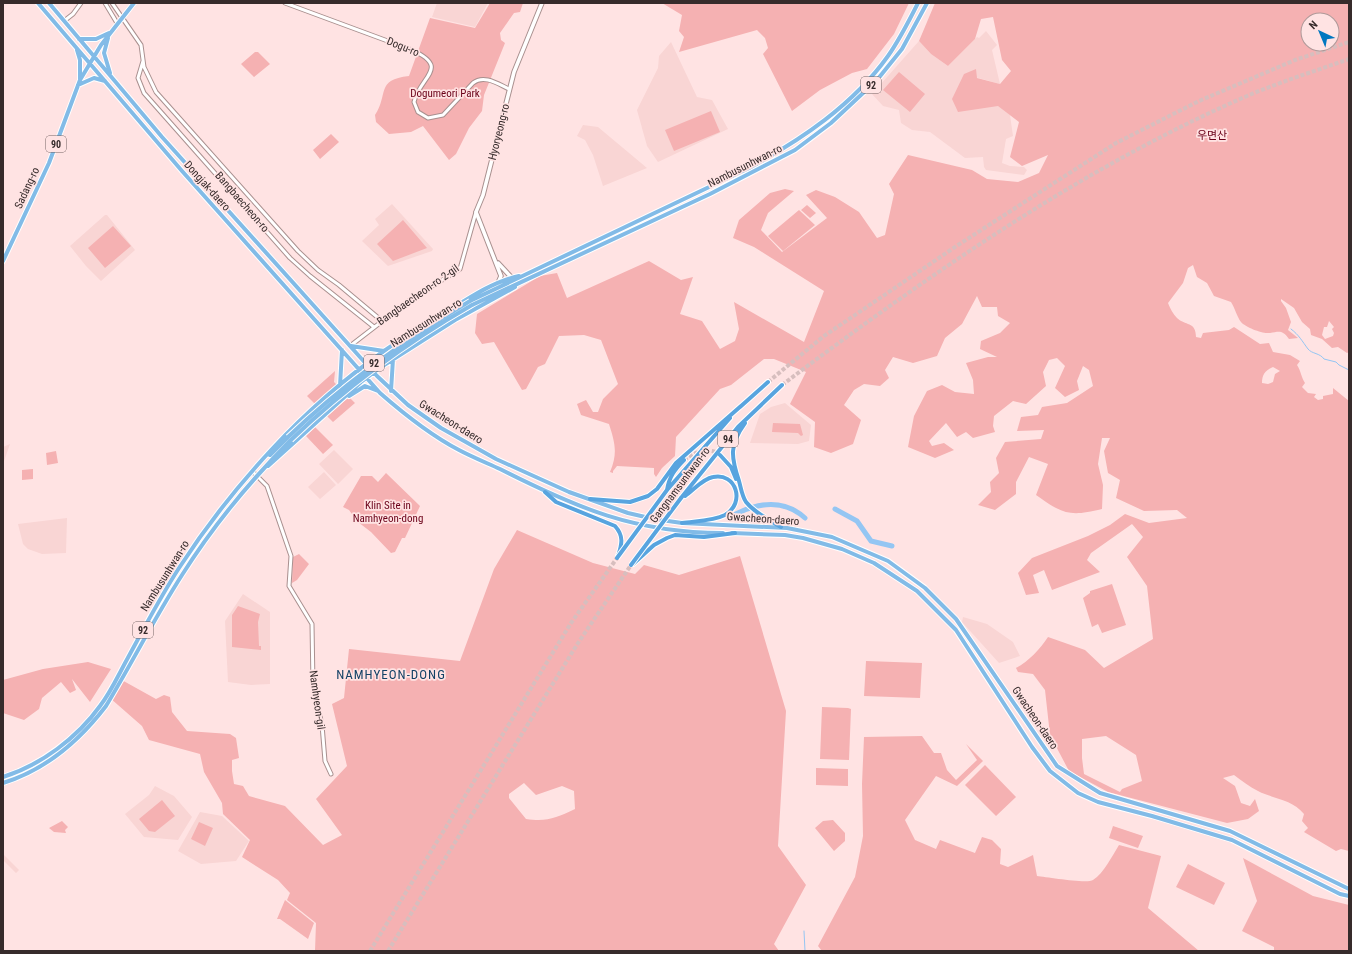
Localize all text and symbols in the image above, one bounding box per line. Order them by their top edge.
north arrow [1300,12,1340,52]
text: N [1306,18,1321,32]
street label: Dogu-ro [385,35,422,60]
road number: 92 [861,77,881,93]
park label: Dogumeori Park [410,87,480,100]
street label: Hyoryeong-ro [486,102,512,162]
park label: 우면산 [1197,129,1227,142]
road number: 90 [46,136,66,152]
street label: Nambusunhwan-ro [706,142,785,190]
street label: Dongjak-daero [181,158,233,214]
street label: Sadang-ro [12,165,42,211]
street label: Bangbaecheon-ro [212,169,272,235]
street label: Bangbaecheon-ro 2-gil [375,262,461,328]
street label: Nambusunhwan-ro [388,296,464,350]
road number: 92 [364,355,384,371]
street label: Gwacheon-daero [417,397,486,447]
road number: 94 [718,431,738,447]
street label: Gangnamsunhwan-ro [647,444,713,525]
park label: Klin Site in Namhyeon-dong [353,499,423,525]
street label: Gwacheon-daero [726,510,800,528]
street label: Nambusunhwan-ro [138,538,192,614]
road number: 92 [133,622,153,638]
district label: NAMHYEON-DONG [336,667,446,682]
street label: Namhyeon-gil [306,670,328,730]
street label: Gwacheon-daero [1009,684,1061,752]

